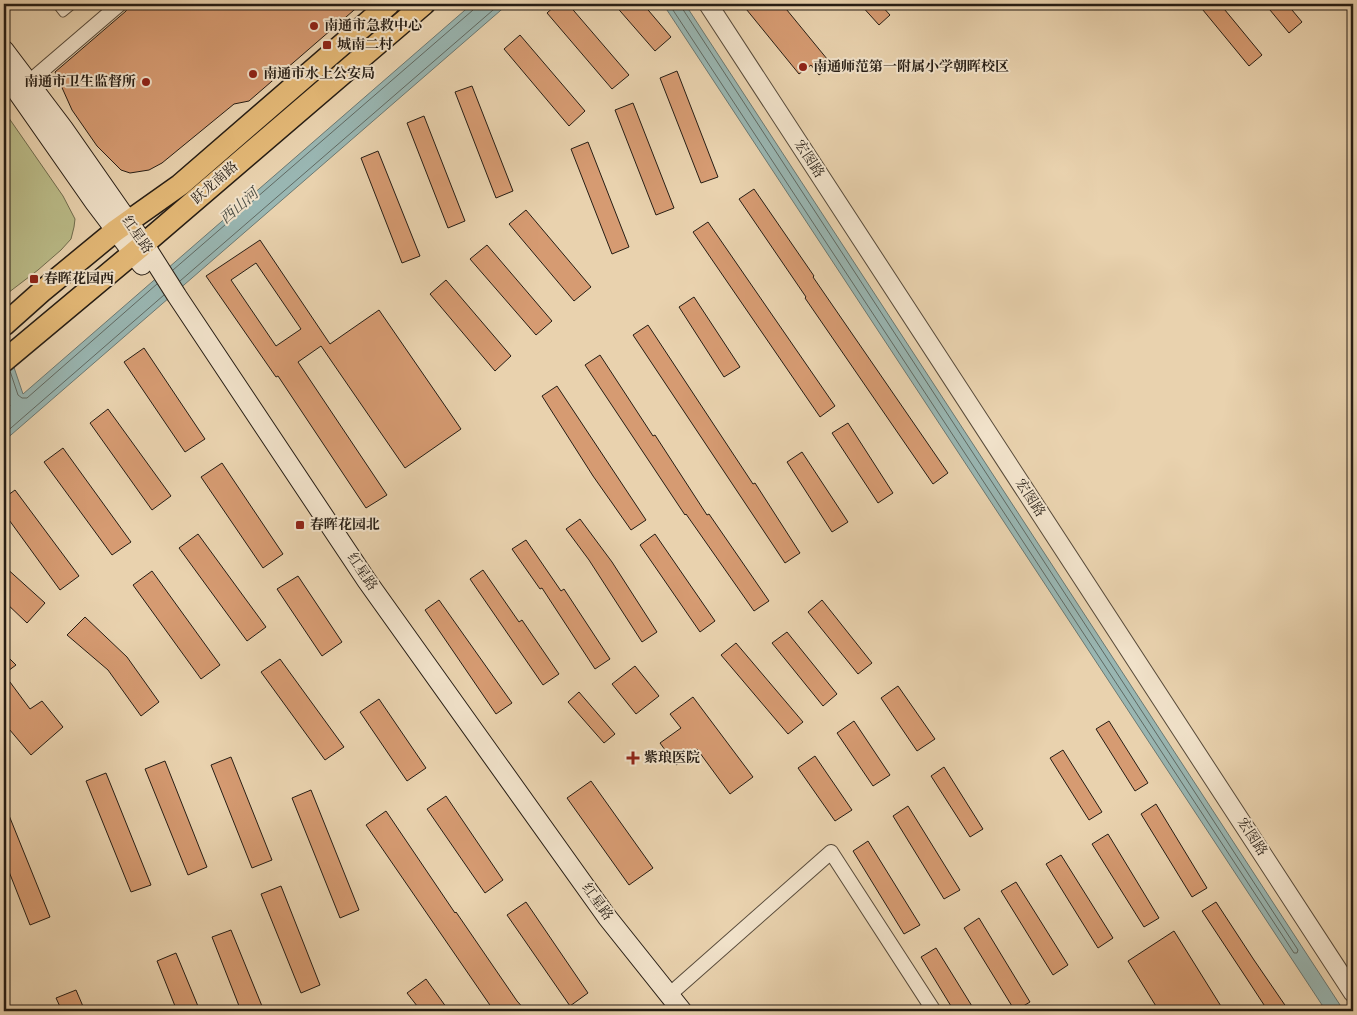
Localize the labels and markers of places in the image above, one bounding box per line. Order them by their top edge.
place label: 南通市急救中心 [324,18,422,33]
marker: 南通市急救中心 [308,20,320,32]
place label: 城南二村 [337,37,393,52]
marker: 城南二村 [321,39,333,51]
place label: 南通师范第一附属小学朝晖校区 [813,58,1009,74]
marker: 南通师范第一附属小学朝晖校区 [797,61,809,73]
place label: 南通市水上公安局 [263,65,375,81]
marker: 南通市水上公安局 [247,68,259,80]
place label: 南通市卫生监督所 [24,74,136,89]
marker: 南通市卫生监督所 [140,76,152,88]
place label: 春晖花园西 [44,270,114,286]
marker: 春晖花园西 [28,273,40,285]
place label: 春晖花园北 [310,516,380,532]
marker: 春晖花园北 [294,519,306,531]
place label: 紫琅医院 [644,750,700,765]
marker: 紫琅医院 [626,751,640,765]

